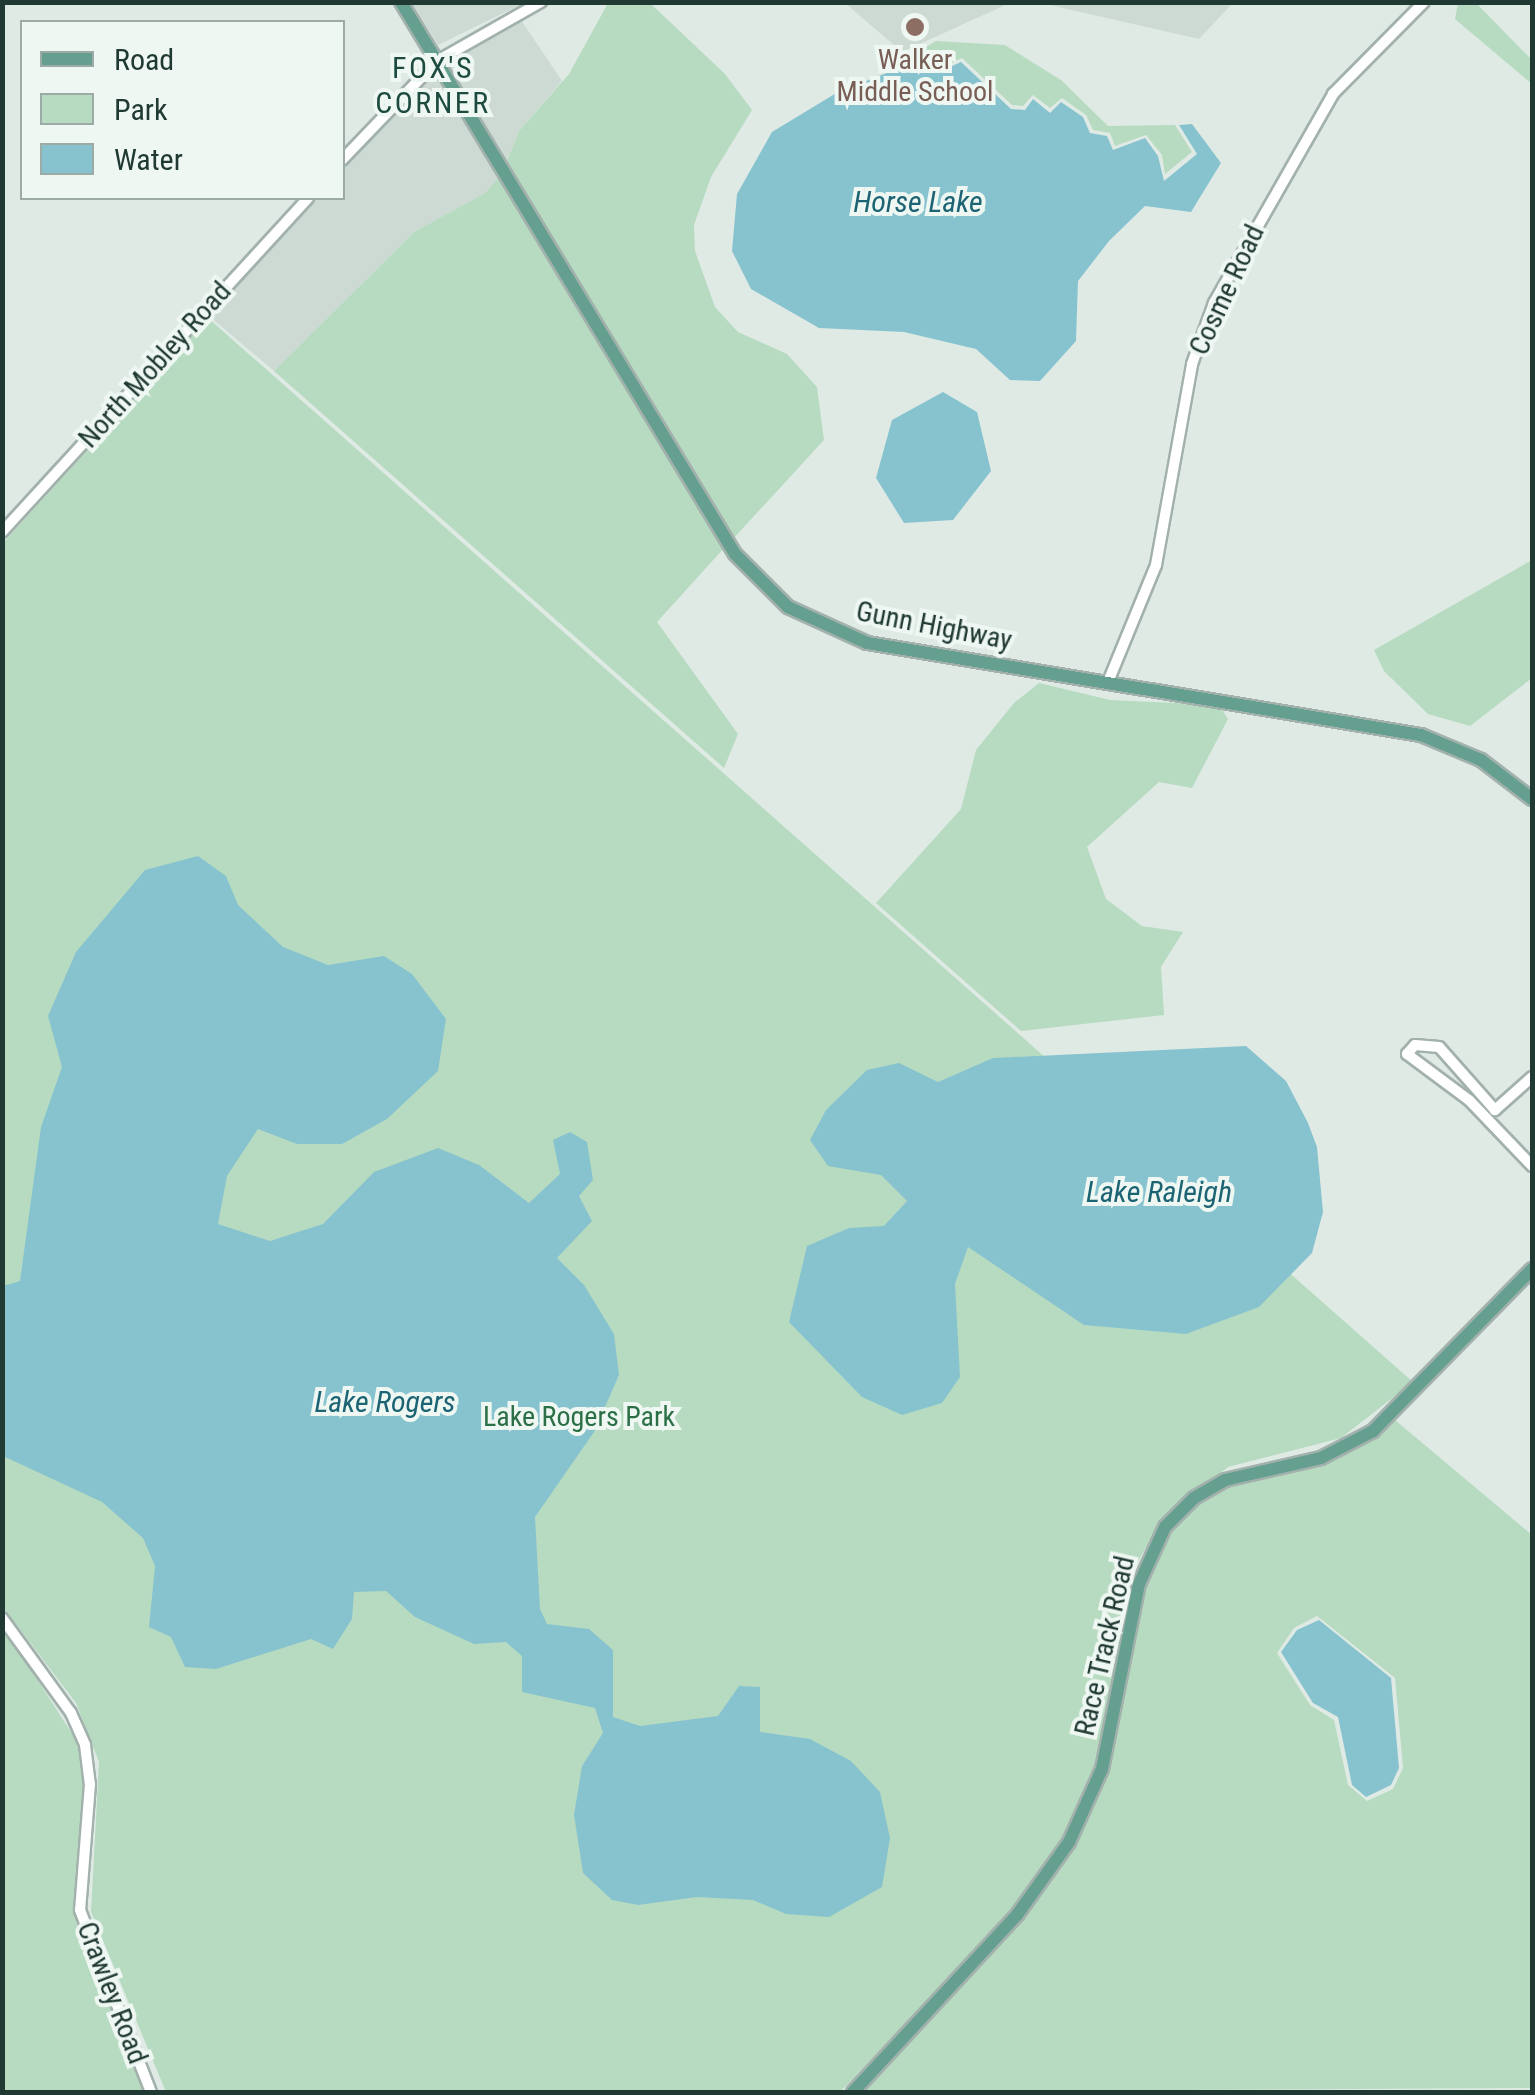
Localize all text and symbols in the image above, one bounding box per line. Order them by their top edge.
marker: Walker Middle School [904,16,926,38]
legend [20,20,345,200]
text: Road [114,42,174,77]
place label: Walker Middle School [837,43,993,109]
district label: FOX'S CORNER [375,50,491,120]
text: Park [114,92,168,127]
text: Water [114,142,183,177]
water label: Horse Lake [853,184,983,220]
street label: Cosme Road [1182,220,1272,360]
street label: North Mobley Road [72,275,238,455]
street label: Gunn Highway [853,594,1015,658]
water label: Lake Raleigh [1086,1174,1232,1210]
water label: Lake Rogers [314,1384,456,1420]
park label: Lake Rogers Park [483,1400,675,1434]
street label: Race Track Road [1068,1553,1142,1739]
street label: Crawley Road [70,1917,154,2069]

